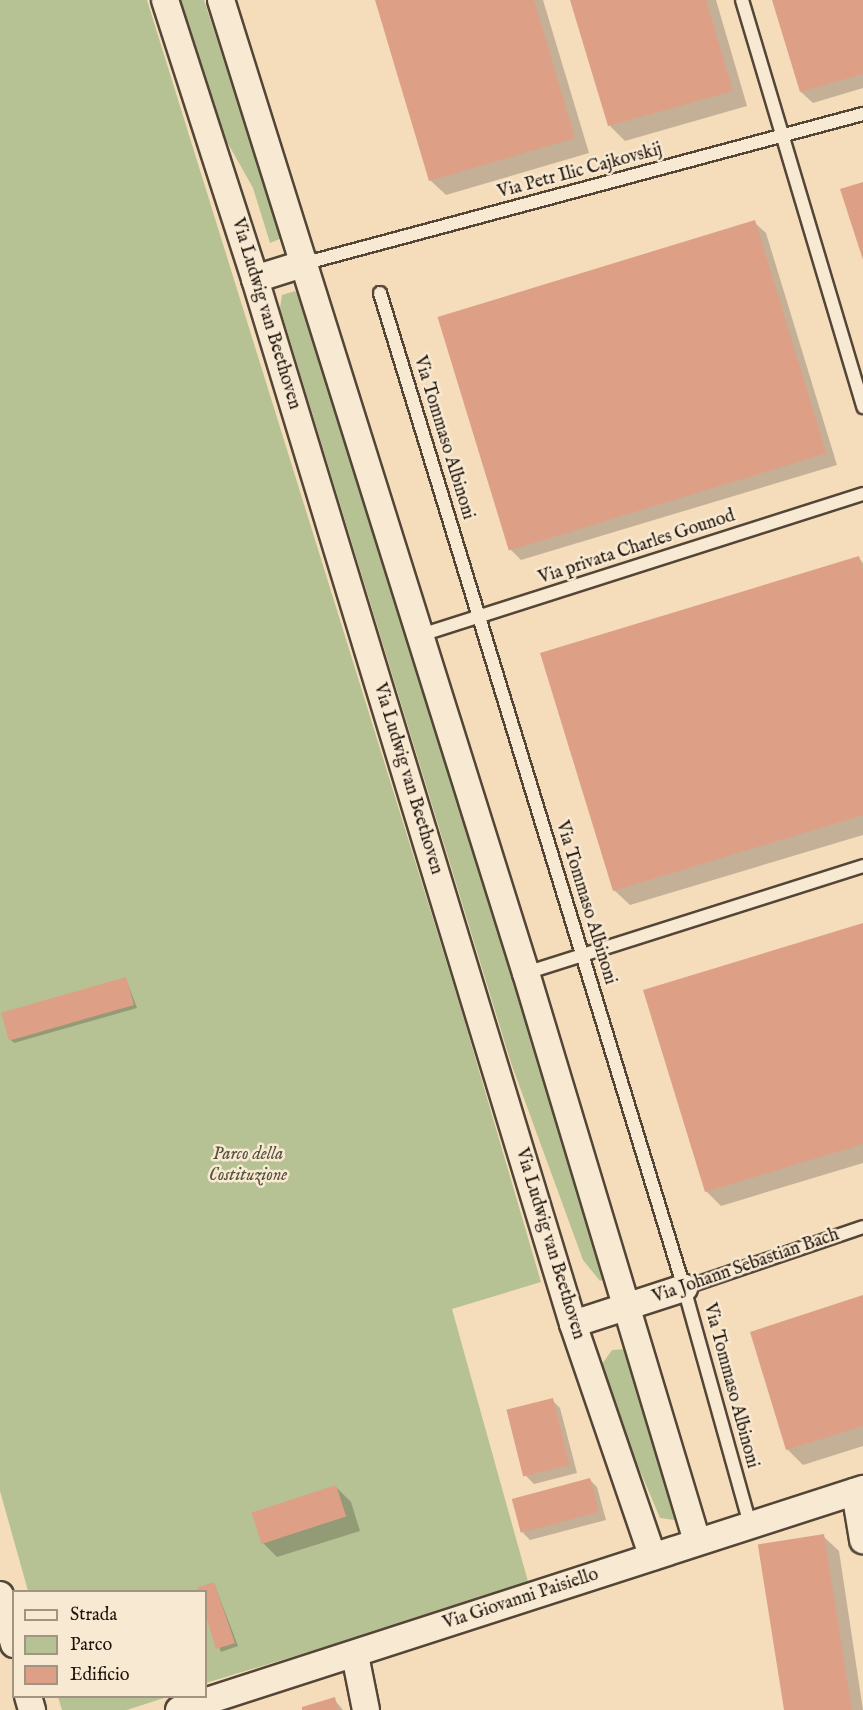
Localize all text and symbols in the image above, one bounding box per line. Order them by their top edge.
street label: Via Petr Ilic Cajkovskij [495,140,665,204]
street label: Via Ludwig van Beethoven [226,216,304,412]
street label: Via Tommaso Albinoni [408,353,478,523]
street label: Via privata Charles Gounod [536,506,738,590]
street label: Via Ludwig van Beethoven [368,681,446,877]
street label: Via Tommaso Albinoni [550,818,620,988]
park label: Parco della Costituzione [209,1145,287,1188]
street label: Via Ludwig van Beethoven [510,1146,588,1342]
street label: Via Johann Sebastian Bach [650,1225,842,1309]
street label: Via Tommaso Albinoni [698,1301,762,1471]
street label: Via Giovanni Paisiello [441,1565,601,1635]
legend [12,1590,207,1698]
text: Strada [70,1604,117,1627]
text: Parco [70,1634,112,1657]
text: Edificio [70,1664,130,1687]

